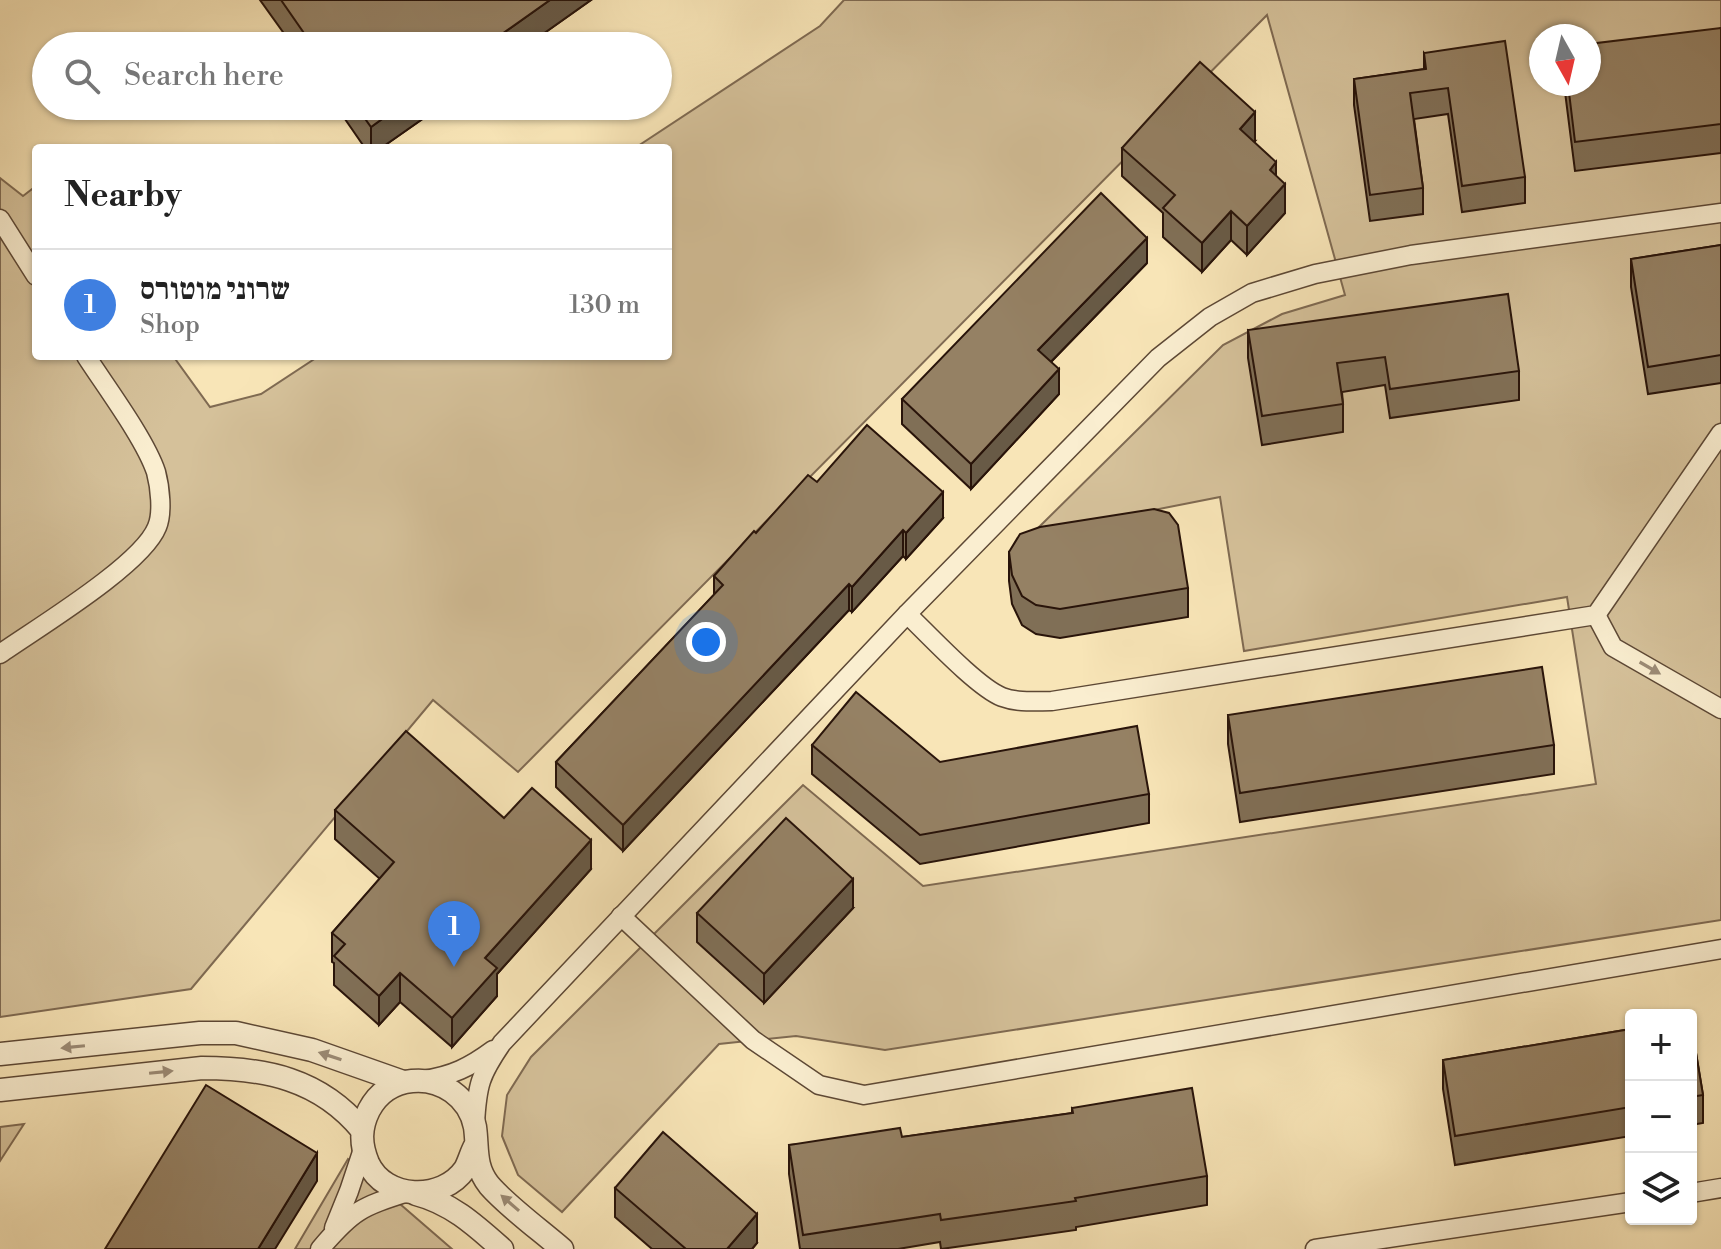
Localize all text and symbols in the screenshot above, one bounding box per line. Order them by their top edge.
north arrow [1529,24,1601,96]
search box [32,32,672,120]
icon: search [60,54,104,98]
text: Search here [124,57,284,95]
text: Nearby [64,175,182,217]
text: שרוני מוטורס [140,271,290,309]
text: 1 [84,289,96,321]
text: 130 m [569,289,640,321]
text: Shop [140,309,200,341]
your location [686,622,726,662]
one-way arrow [1639,661,1661,675]
pin: 1 [428,901,480,967]
map controls [1625,1009,1697,1225]
button: + [1625,1009,1697,1081]
one-way arrow [60,1040,85,1053]
one-way arrow [317,1049,341,1061]
one-way arrow [149,1066,174,1079]
button: − [1625,1081,1697,1153]
button: layers [1625,1153,1697,1225]
one-way arrow [500,1195,520,1212]

